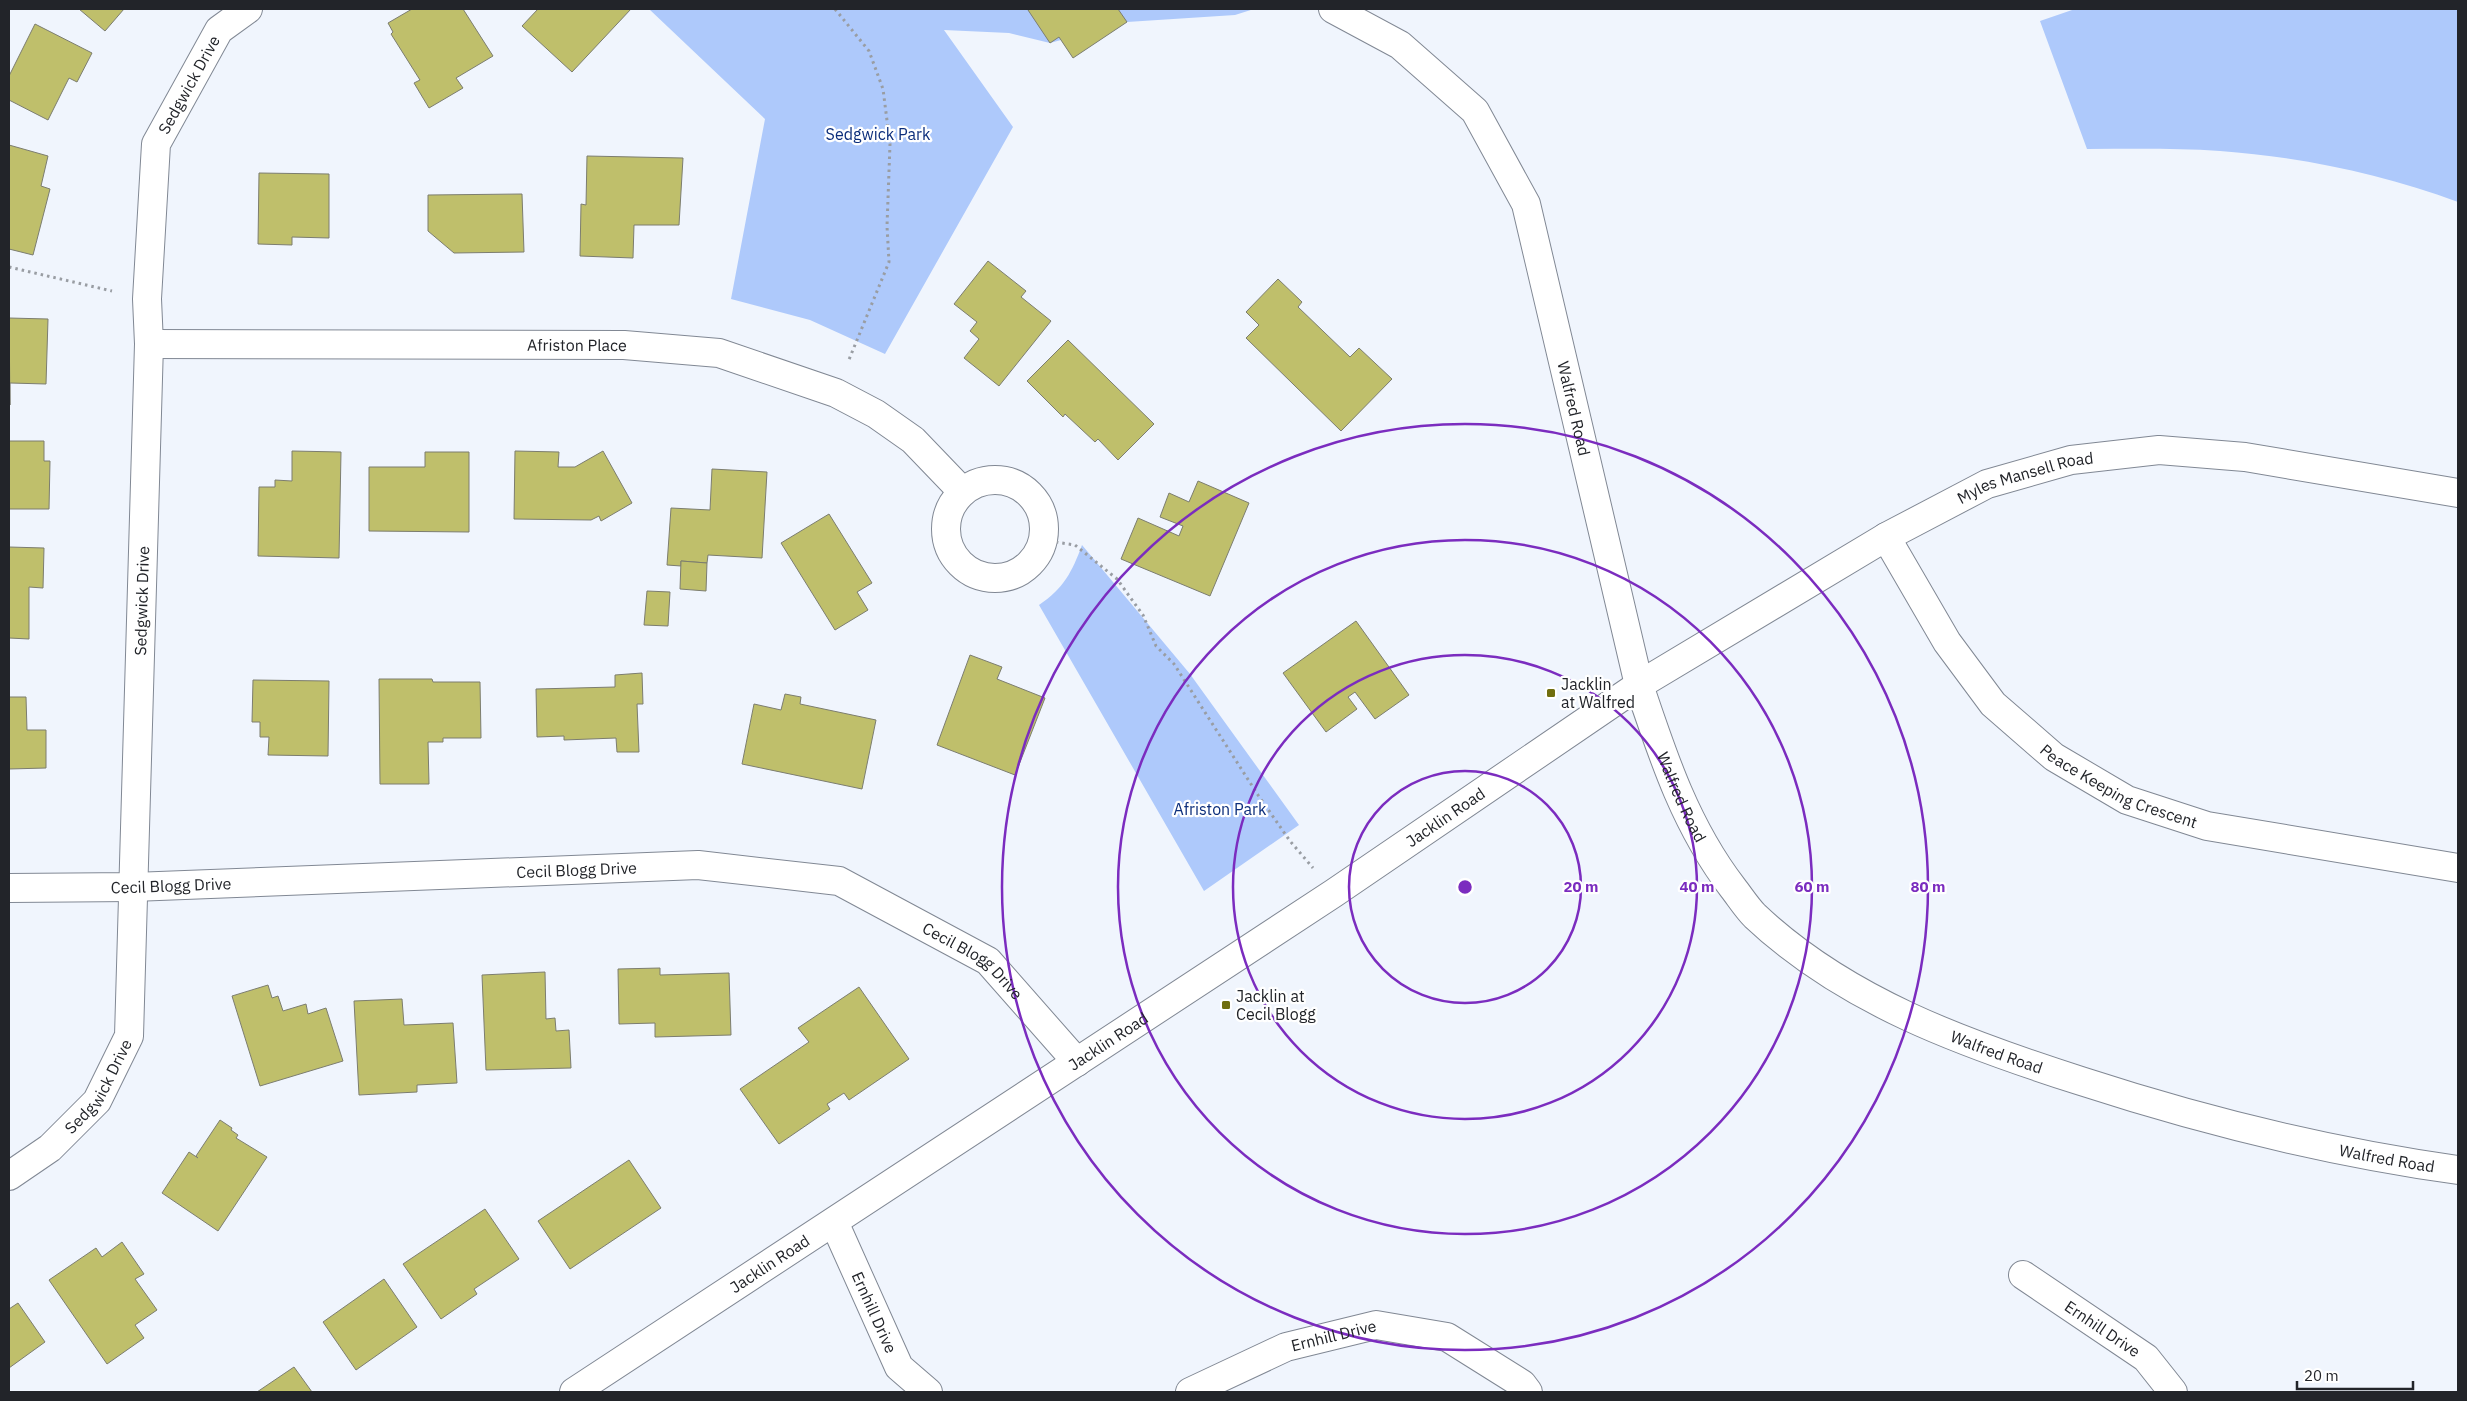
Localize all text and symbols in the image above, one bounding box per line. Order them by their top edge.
street label: Sedgwick Drive [154,32,224,137]
park label: Sedgwick Park [826,124,931,144]
street label: Afriston Place [527,335,627,355]
street label: Walfred Road [1553,359,1595,458]
street label: Myles Mansell Road [1954,448,2094,508]
street label: Sedgwick Drive [130,545,153,656]
place label: Jacklin at Walfred [1561,674,1635,712]
marker: Jacklin at Walfred [1545,687,1557,699]
street label: Peace Keeping Crescent [2036,740,2200,832]
street label: Walfred Road [1653,749,1711,846]
street label: Jacklin Road [1402,783,1489,851]
park label: Afriston Park [1174,799,1267,819]
street label: Cecil Blogg Drive [516,857,638,882]
street label: Cecil Blogg Drive [111,873,232,897]
text: 20 m [1564,877,1598,896]
text: 40 m [1680,877,1714,896]
text: 60 m [1795,877,1829,896]
text: 80 m [1911,877,1945,896]
centre of rings [1456,878,1474,896]
street label: Cecil Blogg Drive [919,918,1027,1004]
place label: Jacklin at Cecil Blogg [1236,986,1316,1024]
marker: Jacklin at Cecil Blogg [1220,999,1232,1011]
street label: Jacklin Road [1065,1008,1152,1075]
street label: Walfred Road [1948,1026,2045,1078]
street label: Sedgwick Drive [60,1036,136,1138]
street label: Walfred Road [2337,1140,2436,1176]
street label: Jacklin Road [726,1230,813,1297]
street label: Ernhill Drive [848,1269,902,1356]
street label: Ernhill Drive [2061,1296,2144,1361]
street label: Ernhill Drive [1289,1315,1378,1355]
scale bar [2297,1358,2413,1390]
text: 20 m [2304,1366,2339,1385]

